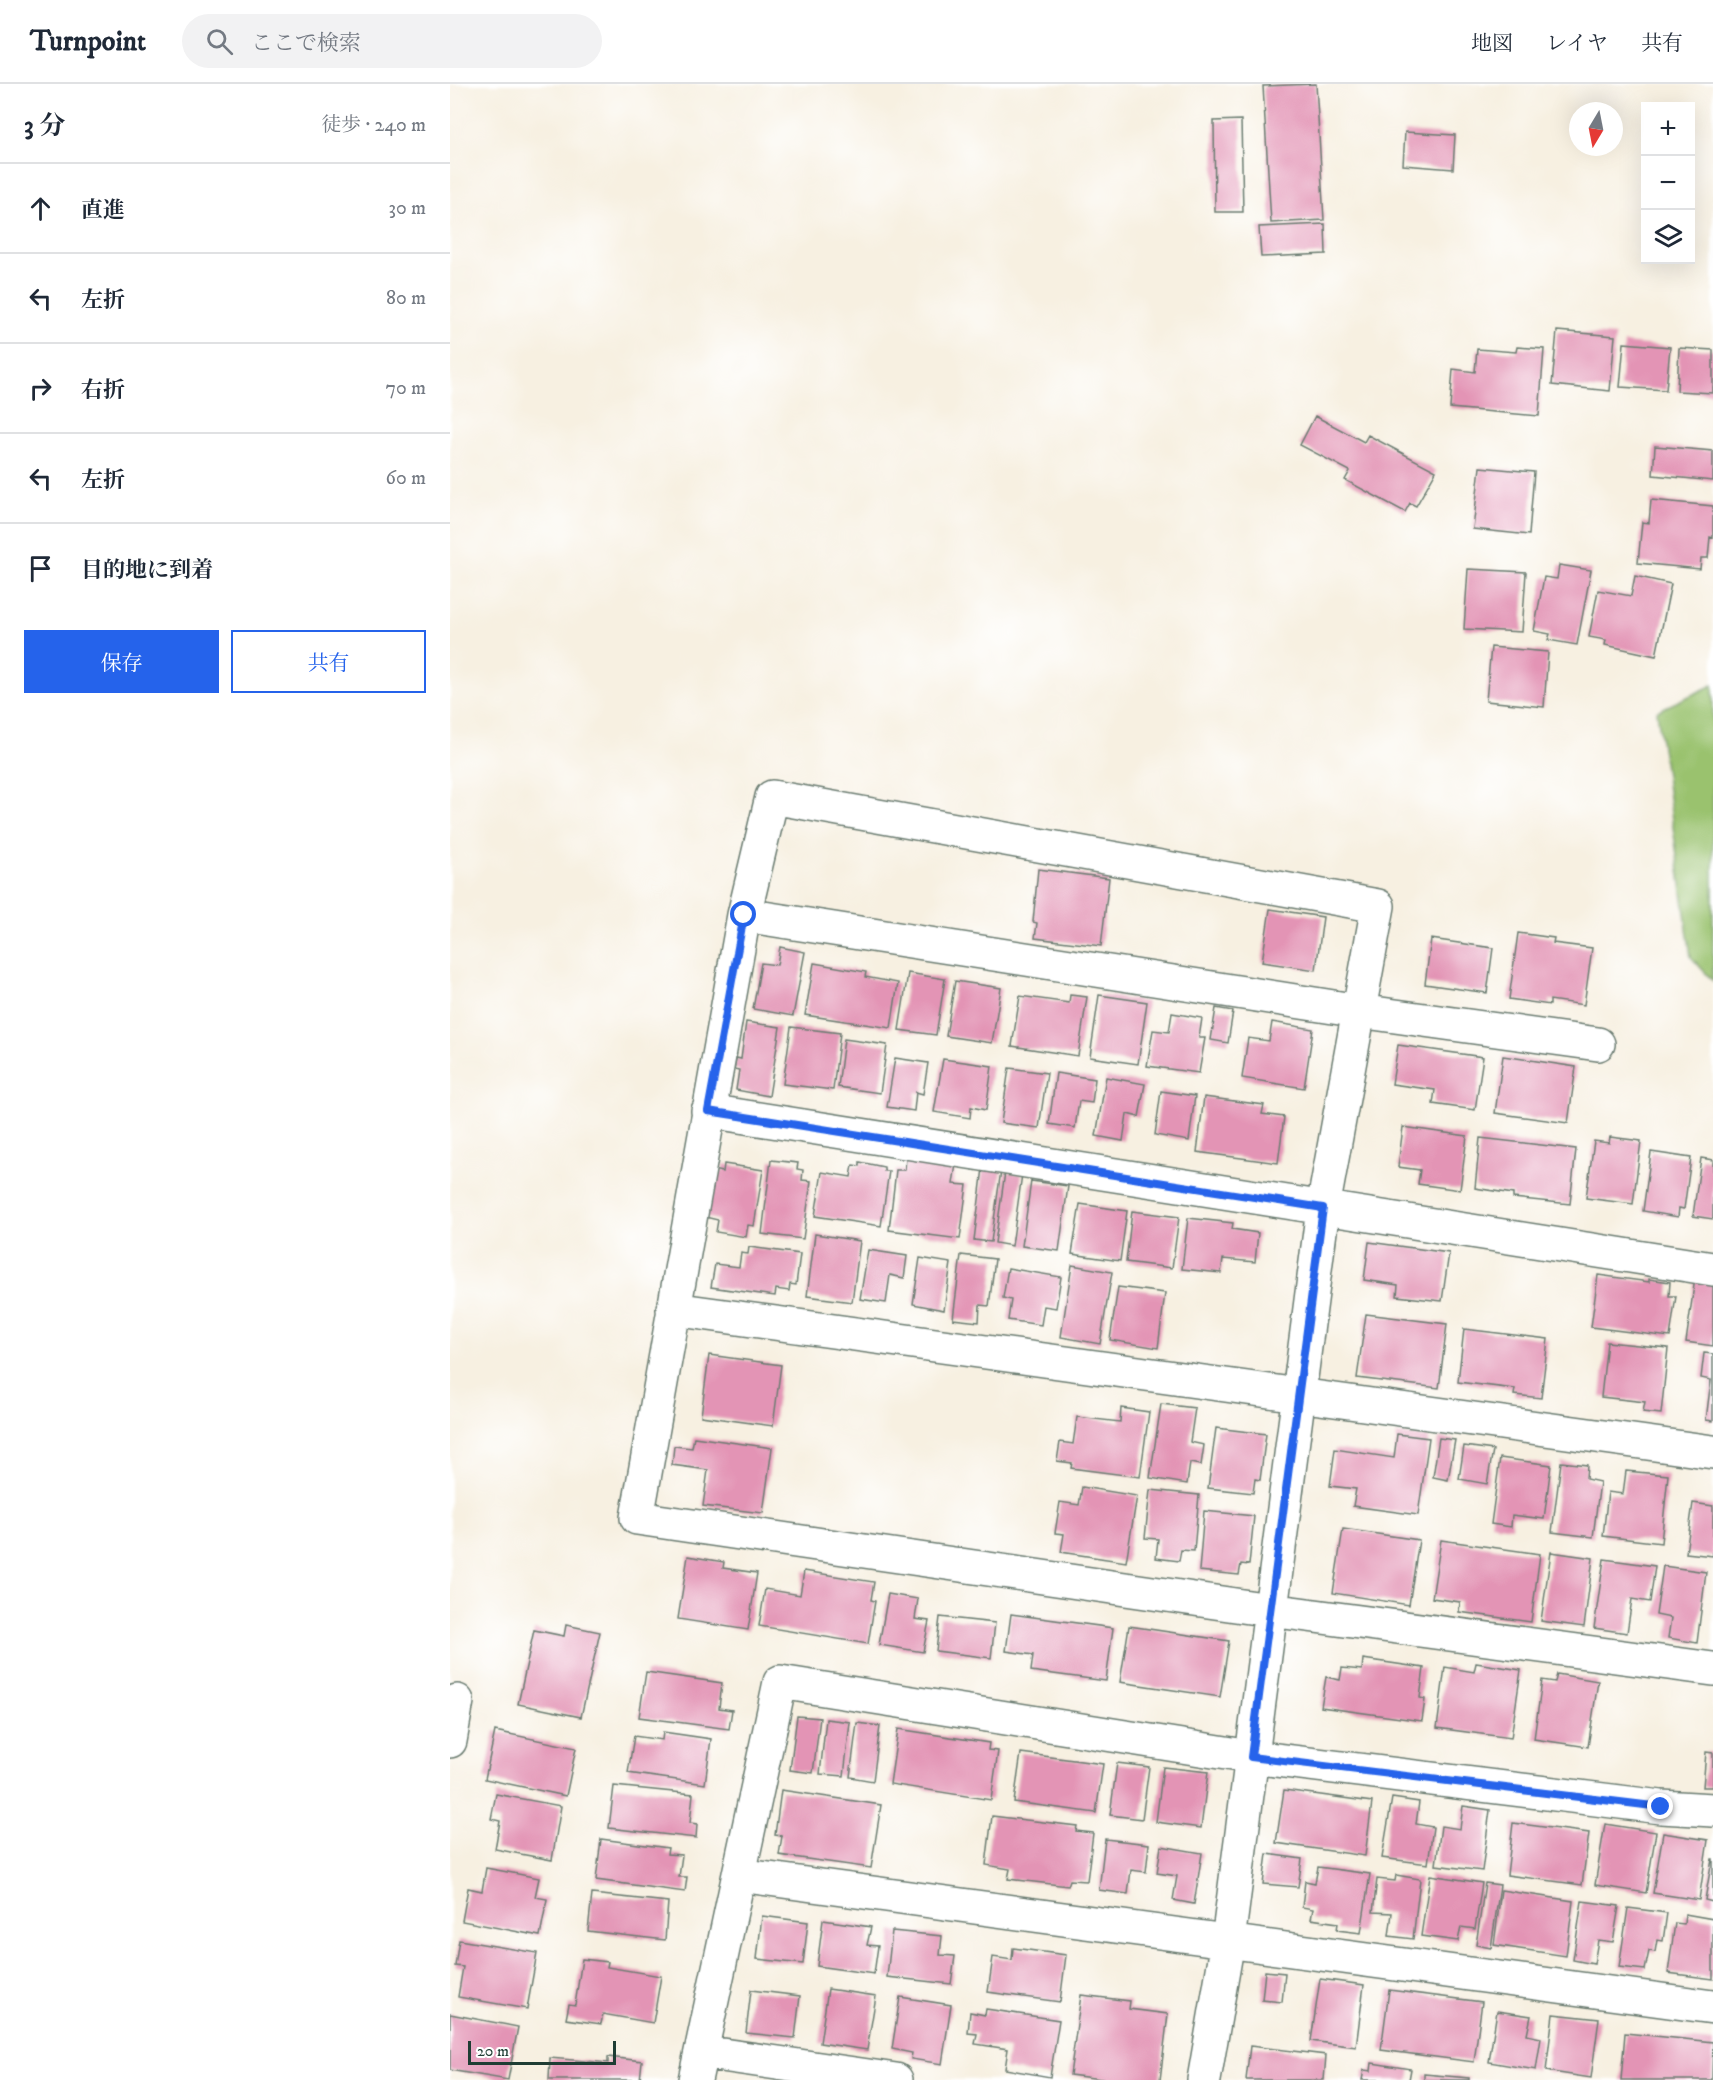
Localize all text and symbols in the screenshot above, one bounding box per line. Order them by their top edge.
search box [182,14,602,68]
text: Turnpoint [30,24,146,59]
icon: search [203,25,236,58]
text: ここで検索 [251,30,361,57]
text: 地図 [1471,31,1513,57]
text: レイヤ [1546,31,1608,57]
text: 共有 [1641,31,1683,57]
north arrow [1569,102,1623,156]
map controls [1641,102,1695,264]
button: + [1641,102,1695,156]
text: 3 分 [24,110,65,143]
text: 徒歩 · 240 m [321,113,426,138]
button: − [1641,156,1695,210]
icon: ahead [24,192,57,225]
text: 30 m [388,196,426,221]
text: 直進 [81,197,125,224]
button: layers [1641,210,1695,264]
icon: left [24,282,57,315]
text: 80 m [386,286,426,311]
text: 左折 [81,287,125,314]
icon: right [24,372,57,405]
text: 70 m [385,376,426,401]
text: 右折 [81,377,125,404]
icon: left [24,462,57,495]
text: 60 m [386,466,426,491]
text: 左折 [81,467,125,494]
icon: arrive [24,552,57,585]
text: 目的地に到着 [81,557,213,584]
button: 保存 [24,630,219,693]
button: 共有 [231,630,426,693]
route start [730,901,756,927]
route end [1647,1793,1673,1819]
scale bar [468,2038,616,2066]
text: 20 m [477,2041,509,2061]

